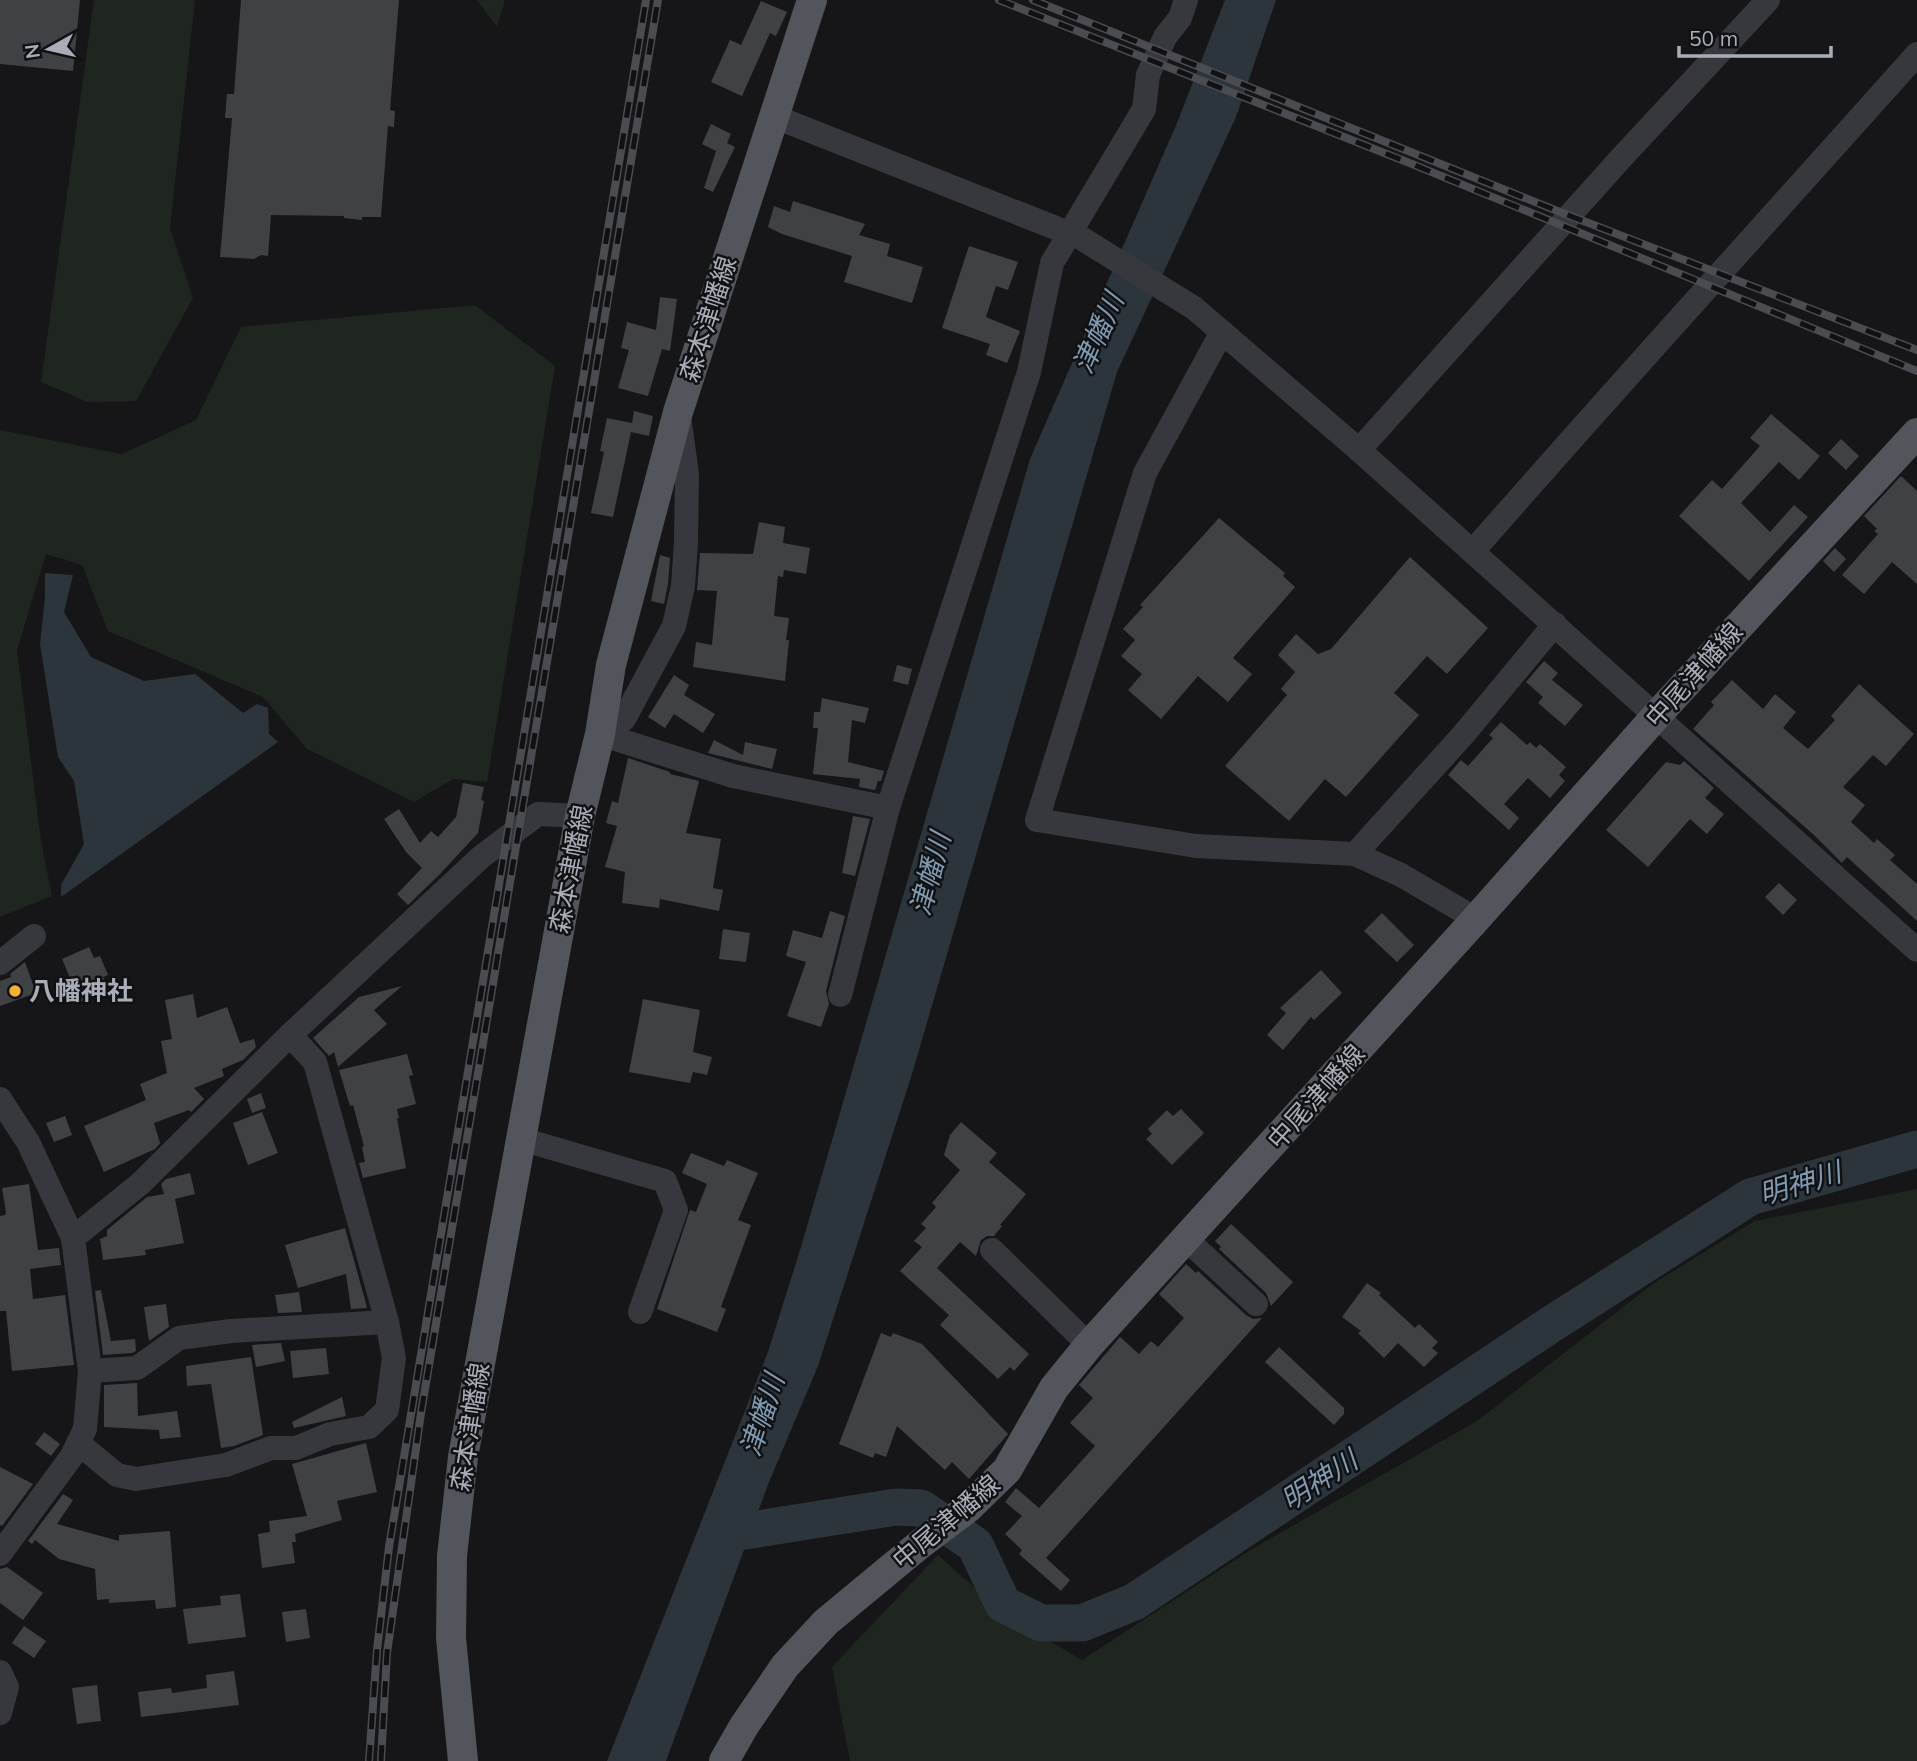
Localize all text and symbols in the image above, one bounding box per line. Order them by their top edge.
north arrow [14,14,84,84]
scale bar [1679,14,1831,58]
text: 50 m [1689,25,1738,51]
text: N [19,43,45,60]
street label: 森本津幡線 [672,252,743,386]
water label: 津幡川 [1064,285,1132,378]
street label: 中尾津幡線 [1638,615,1749,734]
street label: 森本津幡線 [542,802,599,936]
water label: 津幡川 [902,826,958,919]
place label: 八幡神社 [29,974,133,1007]
marker: 八幡神社 [7,983,23,999]
street label: 中尾津幡線 [1260,1037,1371,1156]
water label: 明神川 [1755,1153,1848,1212]
street label: 森本津幡線 [443,1360,496,1494]
water label: 津幡川 [732,1367,792,1460]
water label: 明神川 [1274,1440,1366,1517]
street label: 中尾津幡線 [885,1467,1006,1576]

